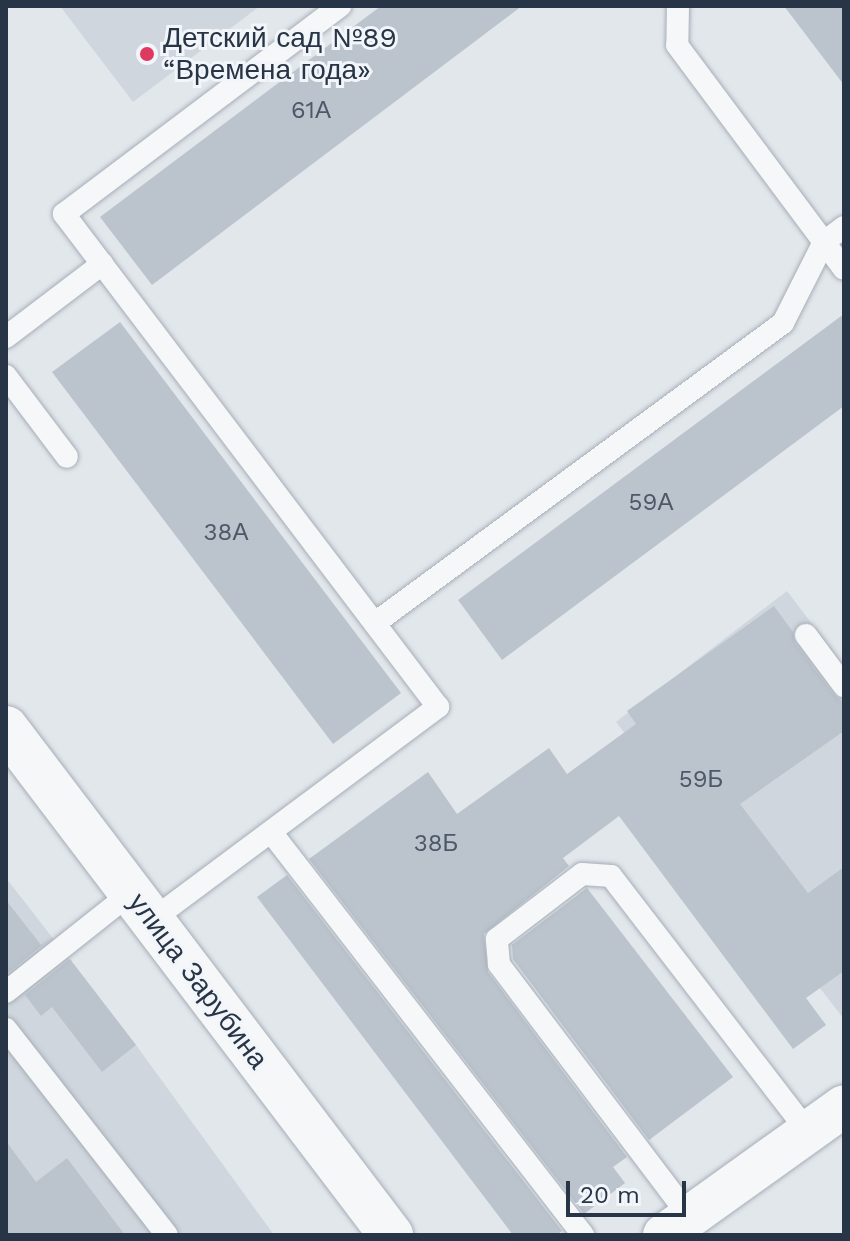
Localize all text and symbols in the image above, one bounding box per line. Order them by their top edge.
place label: Детский сад №89 “Времена года» [163,21,397,87]
marker: Детский сад №89 “Времена года» [138,45,156,63]
house number: 61А [291,97,331,125]
house number: 59А [629,489,673,517]
house number: 38А [204,519,248,547]
house number: 59Б [679,766,723,794]
house number: 38Б [414,830,458,858]
street label: улица Зарубина [121,887,275,1075]
scale bar [570,1165,690,1215]
text: 20 m [580,1181,640,1209]

